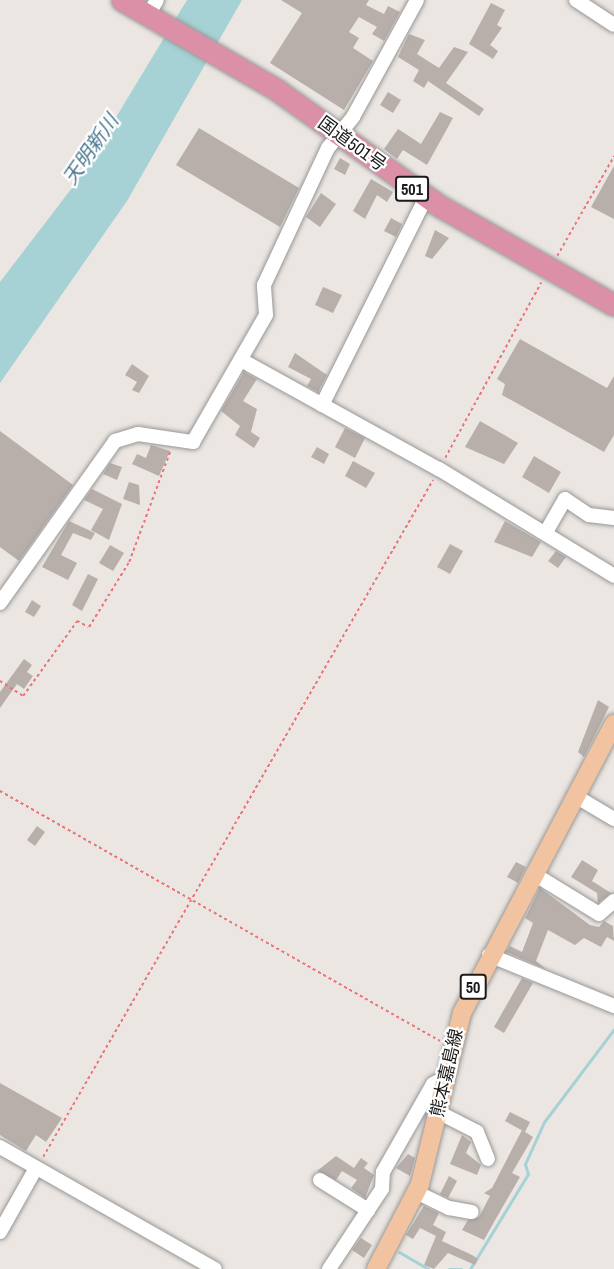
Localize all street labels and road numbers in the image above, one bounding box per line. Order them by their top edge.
street label: 国道501号 [314,112,390,176]
road number: 501 [394,176,430,202]
road number: 50 [460,974,486,1000]
street label: 熊本嘉島線 [426,1027,468,1119]

